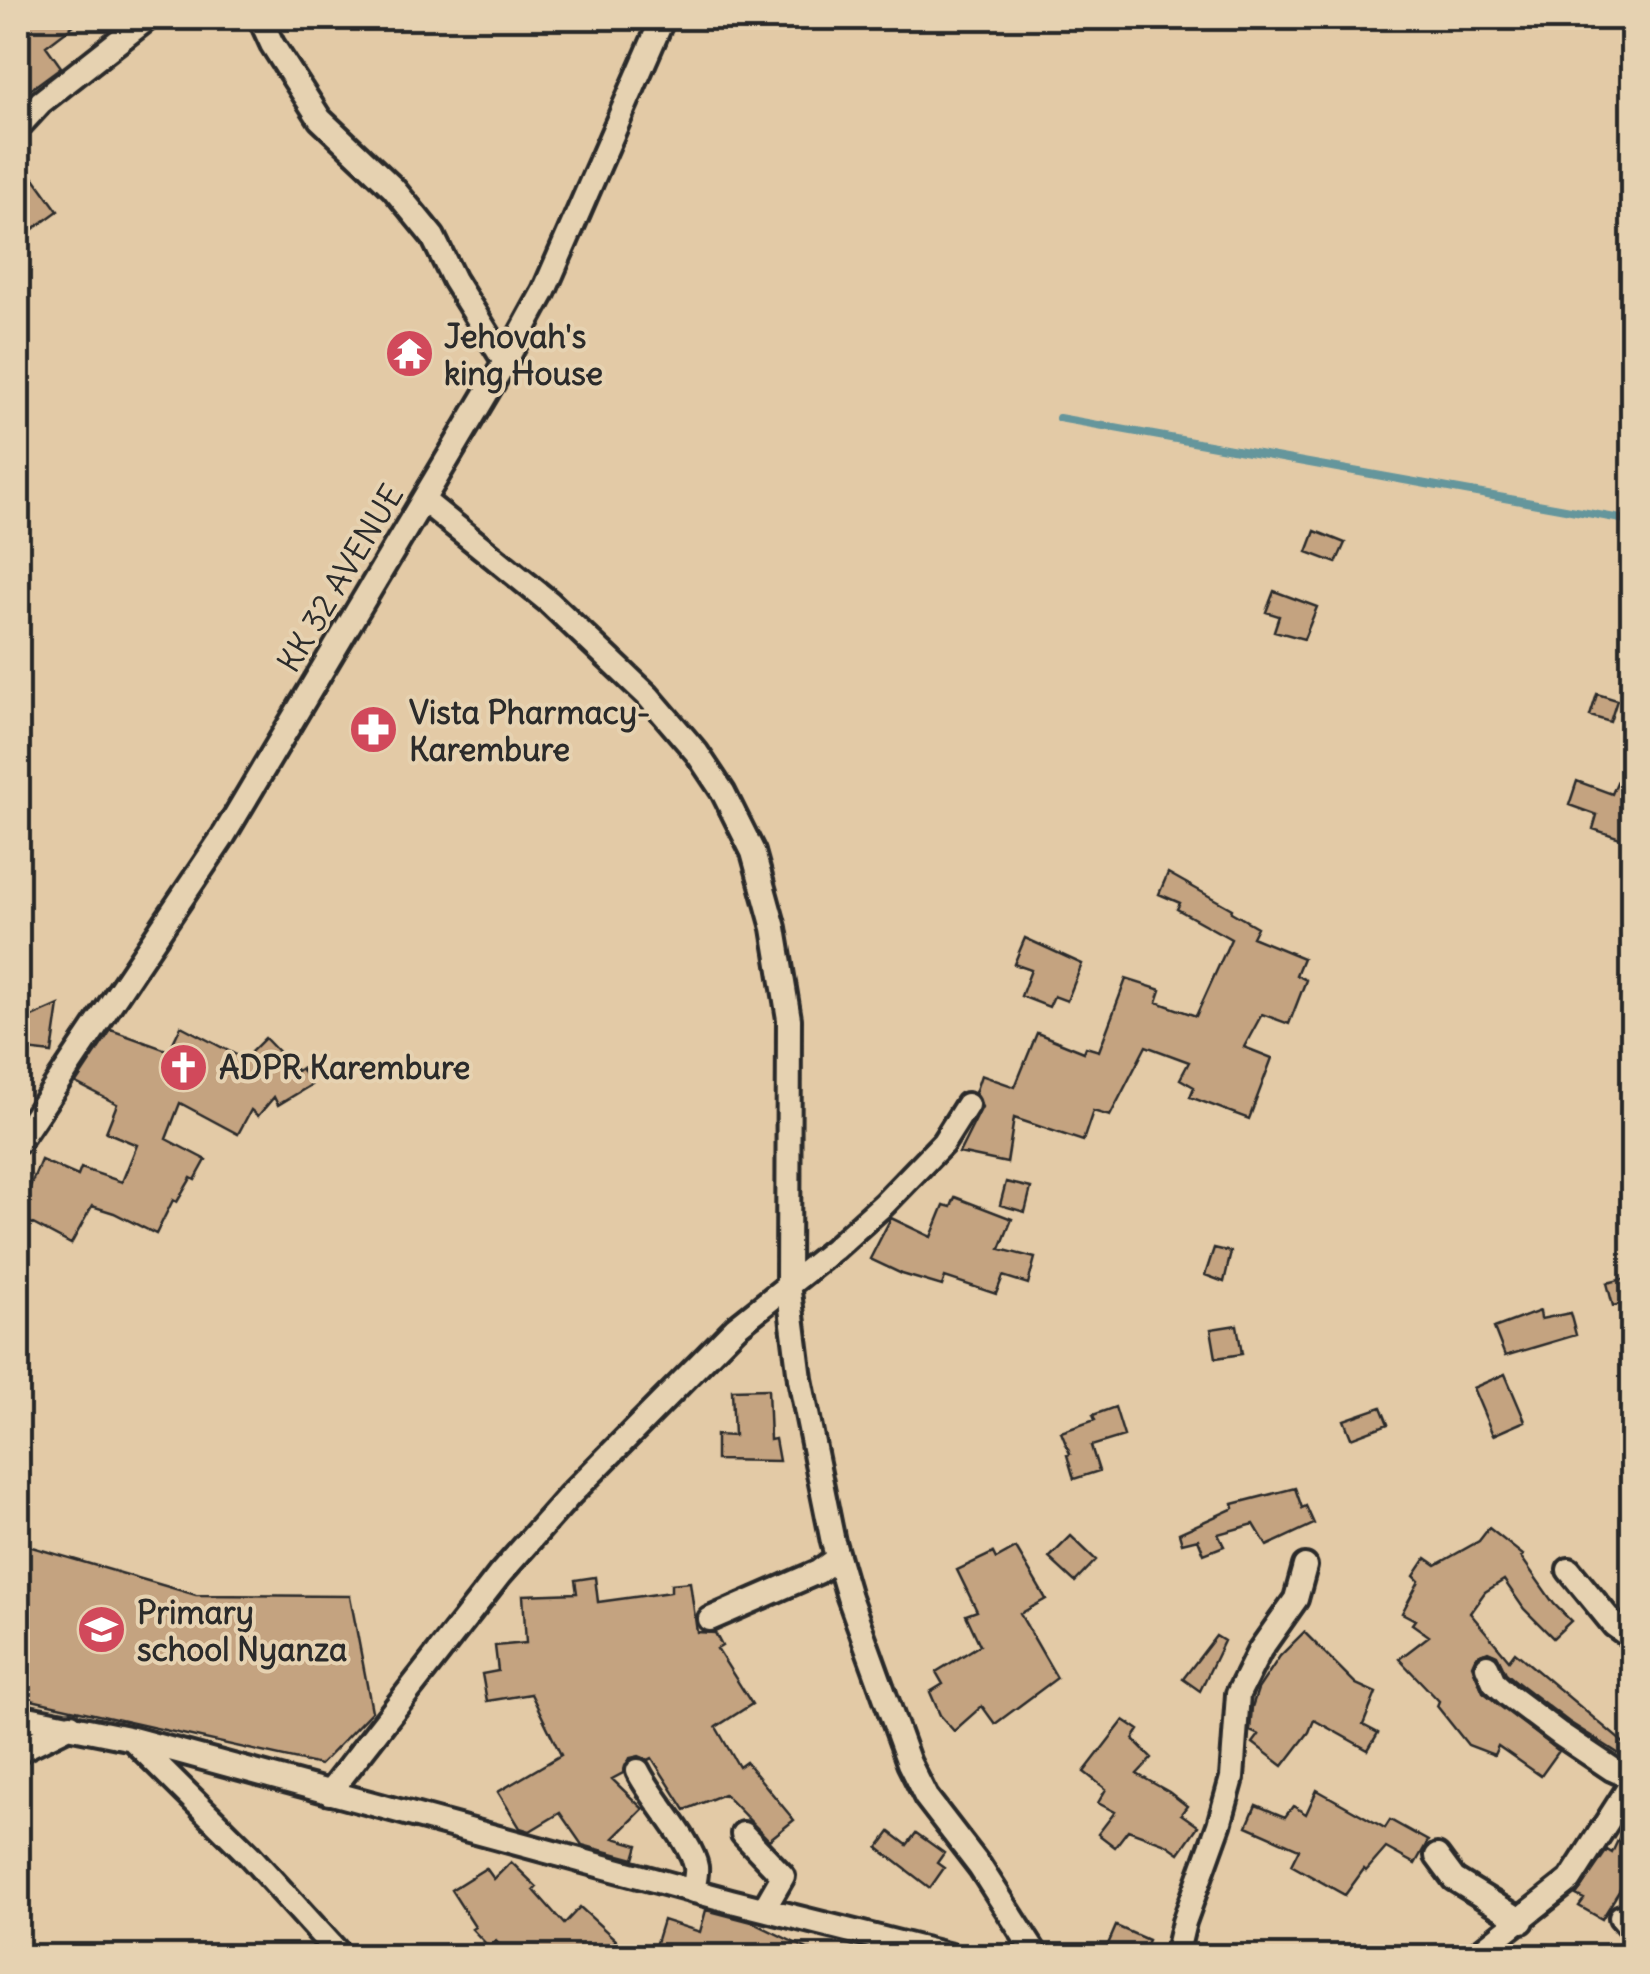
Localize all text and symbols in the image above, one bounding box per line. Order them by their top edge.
place label: Jehovah's king House [444,316,603,394]
temple icon: Jehovah's king House [383,328,435,380]
street label: KK 32 AVENUE [268,477,412,679]
place label: Vista Pharmacy- Karembure [409,692,650,770]
pharmacy icon: Vista Pharmacy- Karembure [348,704,400,756]
church icon: ADPR Karembure [158,1041,210,1093]
place label: ADPR Karembure [219,1047,470,1088]
place label: Primary school Nyanza [137,1592,347,1670]
school or university icon: Primary school Nyanza [76,1604,128,1656]

